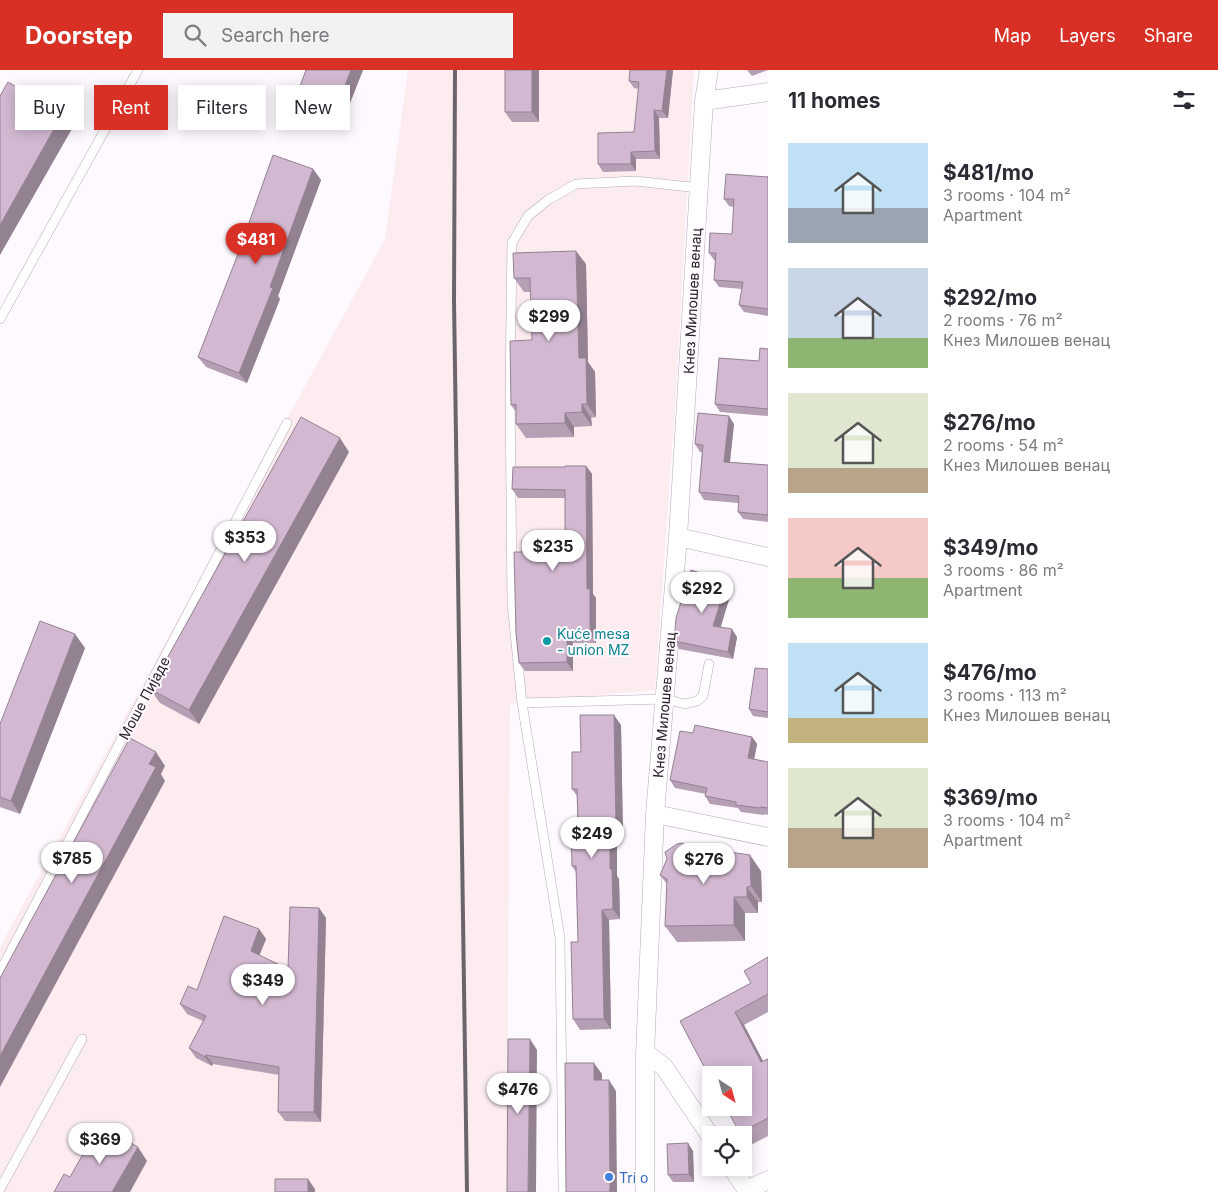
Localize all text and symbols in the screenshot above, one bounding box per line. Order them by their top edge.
search box [163,13,513,58]
text: Doorstep [25,21,133,50]
icon: search [181,21,209,49]
text: Search here [221,24,330,47]
text: Map [994,25,1031,46]
text: Layers [1059,25,1116,46]
text: Share [1144,25,1193,46]
chip: Buy [15,85,84,130]
chip: Rent [94,85,168,130]
chip: Filters [178,85,266,130]
chip: New [276,85,350,130]
icon: filters [1170,86,1198,114]
text: 11 homes [788,88,880,113]
text: $481/mo [943,160,1034,185]
icon: home [828,163,888,223]
text: 3 rooms · 104 m² [943,185,1071,205]
text: Apartment [943,205,1023,225]
pin: $481 [226,222,286,265]
street label: Кнез Милошев венац [680,227,704,374]
text: $481 [237,229,275,249]
text: $292/mo [943,285,1037,310]
icon: home [828,288,888,348]
pin: $299 [519,300,579,342]
text: $299 [528,306,570,326]
text: 2 rooms · 76 m² [943,310,1063,330]
text: Кнез Милошев венац [943,330,1110,350]
text: $276/mo [943,410,1036,435]
icon: home [828,413,888,473]
text: 2 rooms · 54 m² [943,435,1064,455]
text: Кнез Милошев венац [943,455,1110,475]
pin: $353 [215,520,275,563]
text: $353 [224,527,266,547]
pin: $235 [523,530,583,572]
text: $349/mo [943,535,1038,560]
text: $235 [532,536,574,556]
icon: home [828,538,888,598]
text: 3 rooms · 86 m² [943,560,1064,580]
pin: $292 [672,572,732,614]
text: $292 [681,578,723,598]
text: Apartment [943,580,1023,600]
place label: Kuće mesa - union MZ [557,625,630,658]
street label: Кнез Милошев венац [649,631,679,779]
marker: Kuće mesa - union MZ [541,635,553,647]
street label: Моше Пијаде [115,654,173,742]
text: $476/mo [943,660,1037,685]
icon: home [828,663,888,723]
text: 3 rooms · 113 m² [943,685,1067,705]
text: Кнез Милошев венац [943,705,1110,725]
text: $369/mo [943,785,1038,810]
icon: home [828,788,888,848]
text: 3 rooms · 104 m² [943,810,1071,830]
pin: $249 [562,816,622,859]
text: $249 [571,823,613,843]
text: Apartment [943,830,1023,850]
pin: $785 [42,842,102,884]
pin: $276 [674,842,734,885]
text: $785 [52,848,92,868]
text: $276 [684,849,724,869]
pin: $349 [233,964,293,1006]
text: $349 [242,970,284,990]
north arrow [702,1066,752,1116]
map controls [702,1066,752,1176]
pin: $476 [488,1072,548,1115]
text: $476 [498,1079,538,1099]
pin: $369 [70,1122,130,1165]
button: locate [702,1126,752,1176]
text: $369 [79,1129,121,1149]
place label: Tri o [619,1169,648,1186]
marker: Tri o [603,1171,615,1183]

